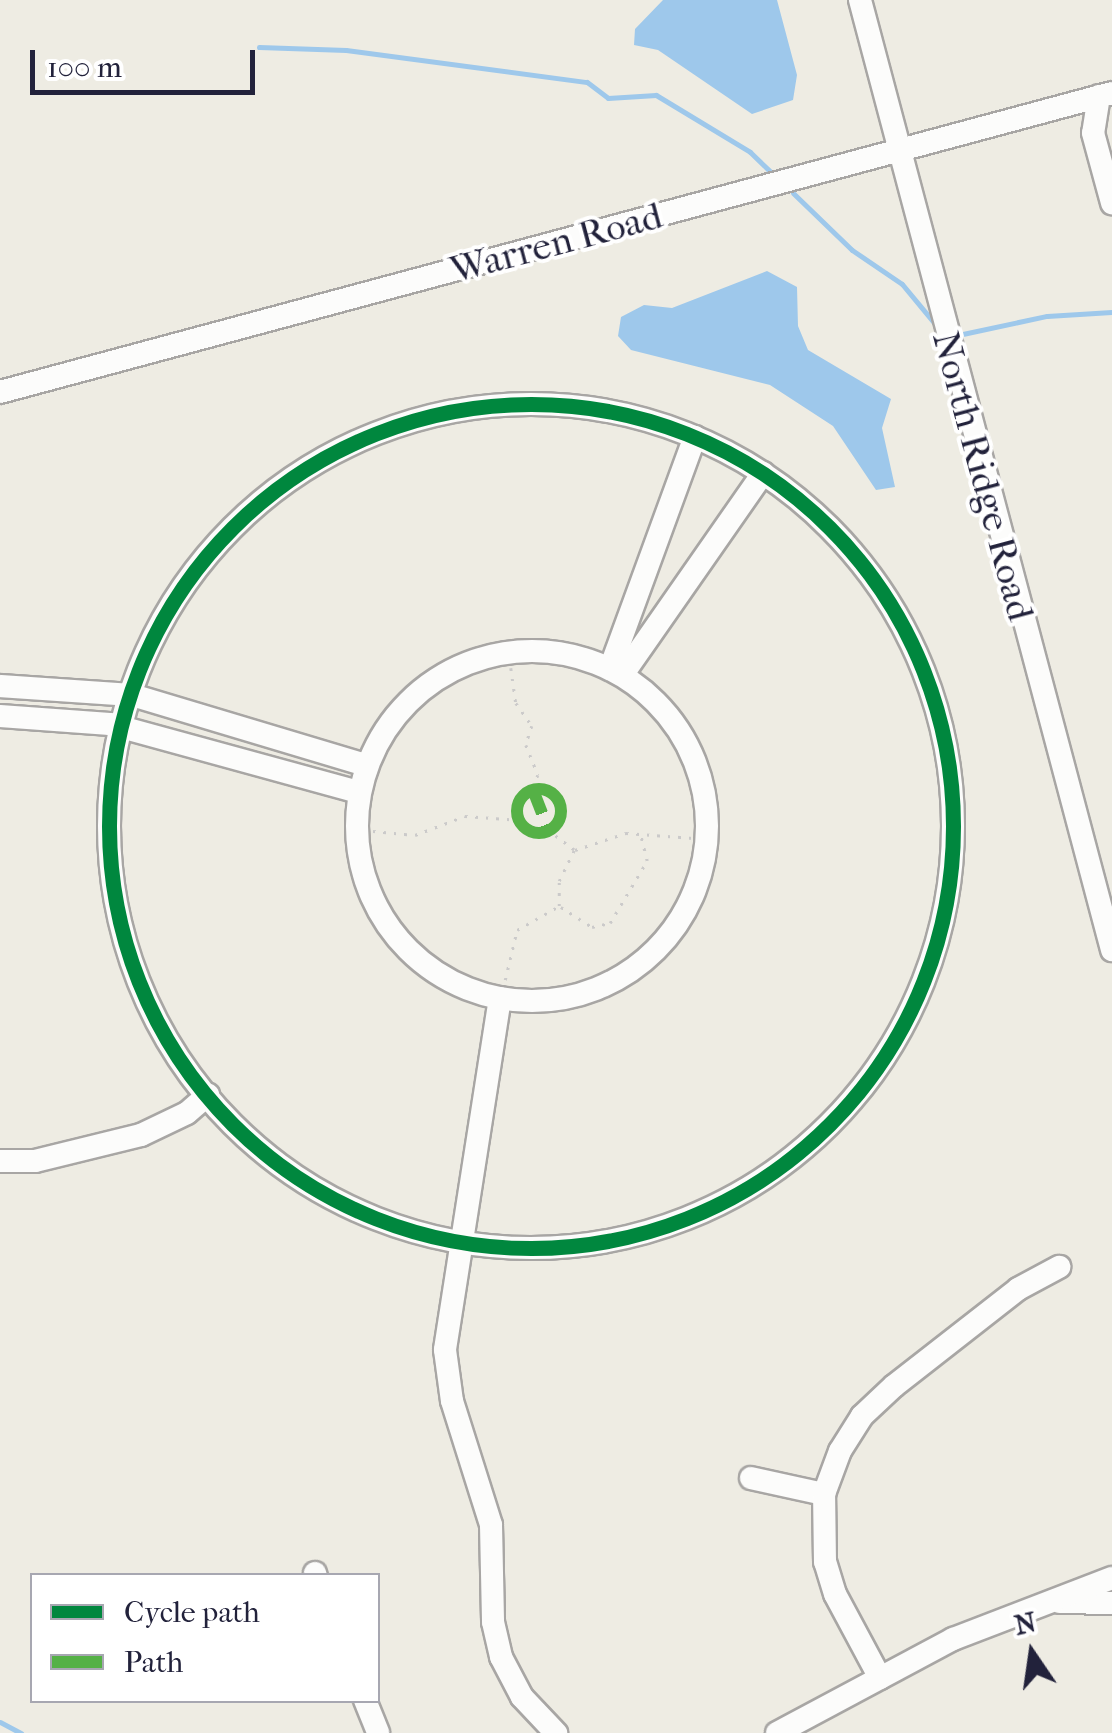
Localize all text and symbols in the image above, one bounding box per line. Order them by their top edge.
scale bar [35,30,260,92]
text: 100 m [47,50,122,85]
street label: Warren Road [445,193,667,293]
street label: North Ridge Road [922,326,1044,626]
legend [30,1573,380,1703]
text: Cycle path [124,1595,260,1630]
north arrow [982,1603,1082,1703]
text: N [1011,1605,1039,1642]
text: Path [124,1645,183,1680]

